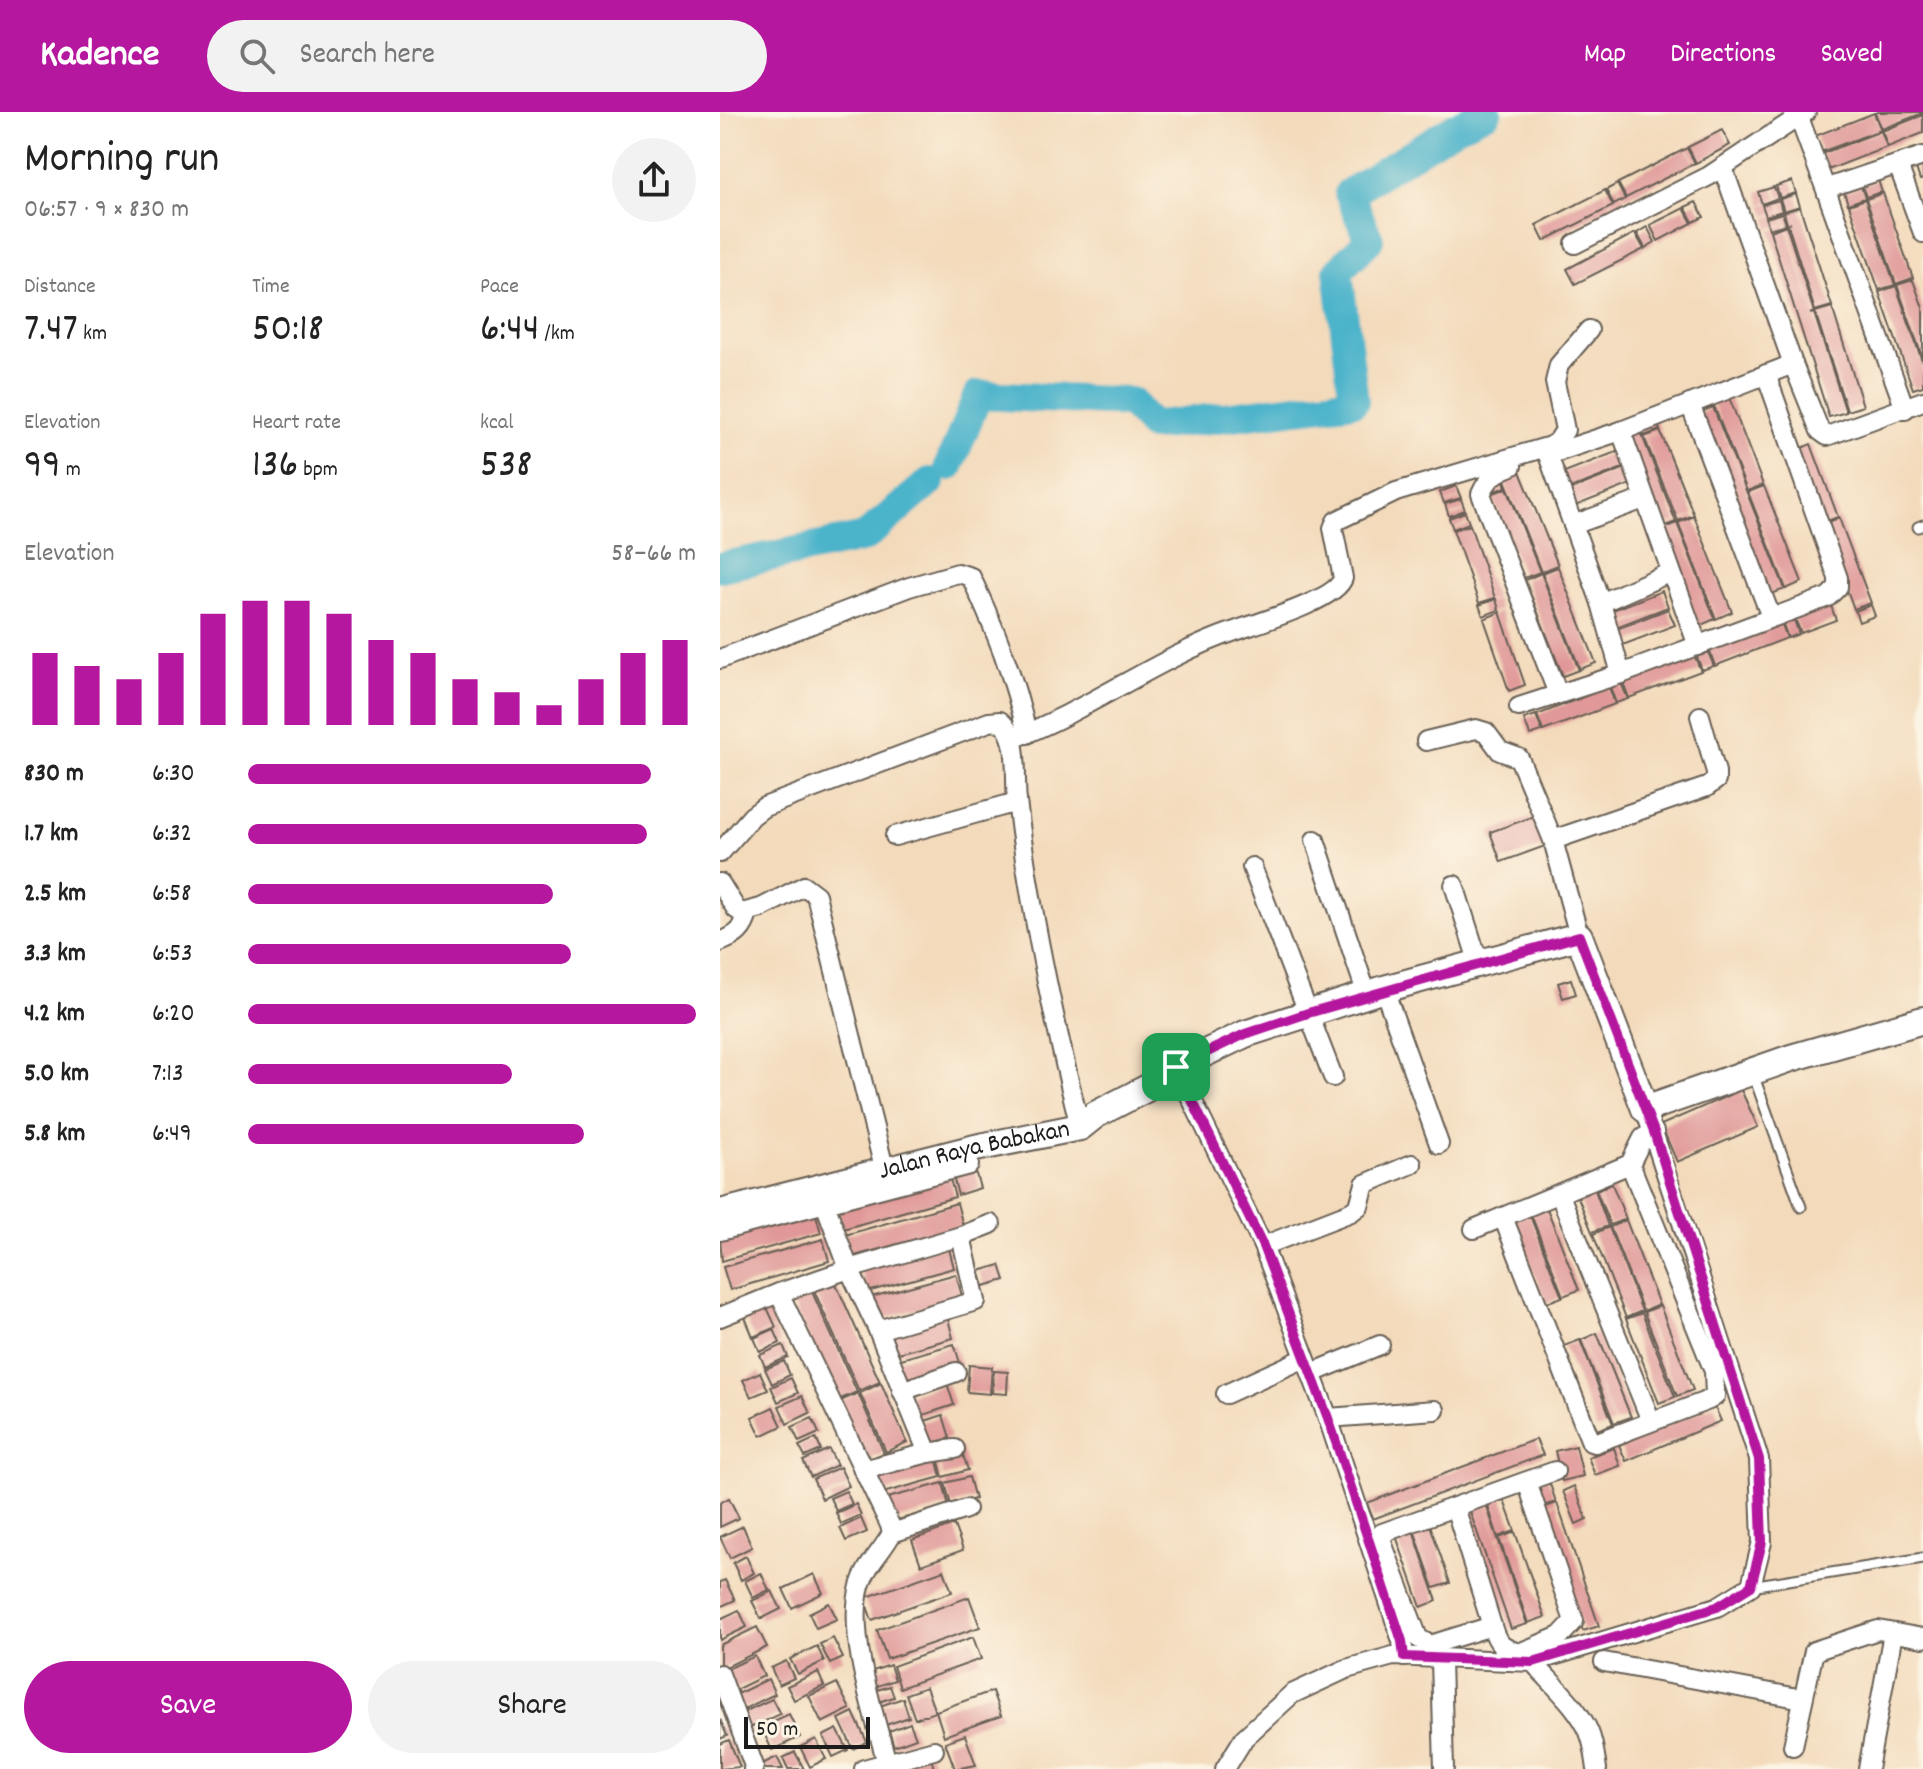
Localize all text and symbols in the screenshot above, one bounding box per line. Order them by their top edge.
search box [207,20,767,92]
text: Kadence [40,29,159,84]
icon: search [235,34,279,78]
text: Search here [299,35,435,78]
text: Map [1584,36,1626,76]
text: Directions [1670,36,1776,76]
text: Saved [1820,36,1883,76]
text: Morning run [24,130,219,193]
button: share [612,138,696,222]
text: 06:57 · 9 × 830 m [24,192,189,229]
text: Distance [24,272,96,303]
text: Time [252,272,290,303]
text: Pace [480,272,519,303]
text: 7.47 [24,303,78,360]
text: 50:18 [252,303,324,360]
text: 6:44 [480,303,539,360]
text: km [78,319,107,350]
text: /km [539,319,575,350]
text: Elevation [24,408,101,439]
text: Heart rate [252,408,341,439]
text: kcal [480,408,513,439]
text: 99 [24,439,61,496]
text: 136 [252,439,298,496]
text: 538 [480,439,532,496]
text: m [61,455,81,486]
text: bpm [298,455,338,486]
text: Elevation [24,536,114,573]
text: 58–66 m [611,536,696,573]
text: 830 m [24,756,84,793]
text: 6:30 [152,756,195,793]
text: 1.7 km [24,816,78,853]
text: 6:32 [152,816,192,853]
text: 2.5 km [24,876,86,913]
text: 6:58 [152,876,192,913]
text: 3.3 km [24,936,86,973]
text: 6:53 [152,936,193,973]
text: 4.2 km [24,996,85,1033]
text: 6:20 [152,996,195,1033]
pin [1142,1033,1210,1101]
icon: arrive [1154,1045,1198,1089]
text: 5.0 km [24,1056,89,1093]
text: 7:13 [152,1056,184,1093]
street label: Jalan Raya Babakan [875,1111,1073,1190]
text: 5.8 km [24,1116,85,1153]
text: 6:49 [152,1116,192,1153]
button: Save [24,1661,352,1753]
button: Share [368,1661,696,1753]
scale bar [744,1713,870,1749]
text: 50 m [756,1715,798,1746]

